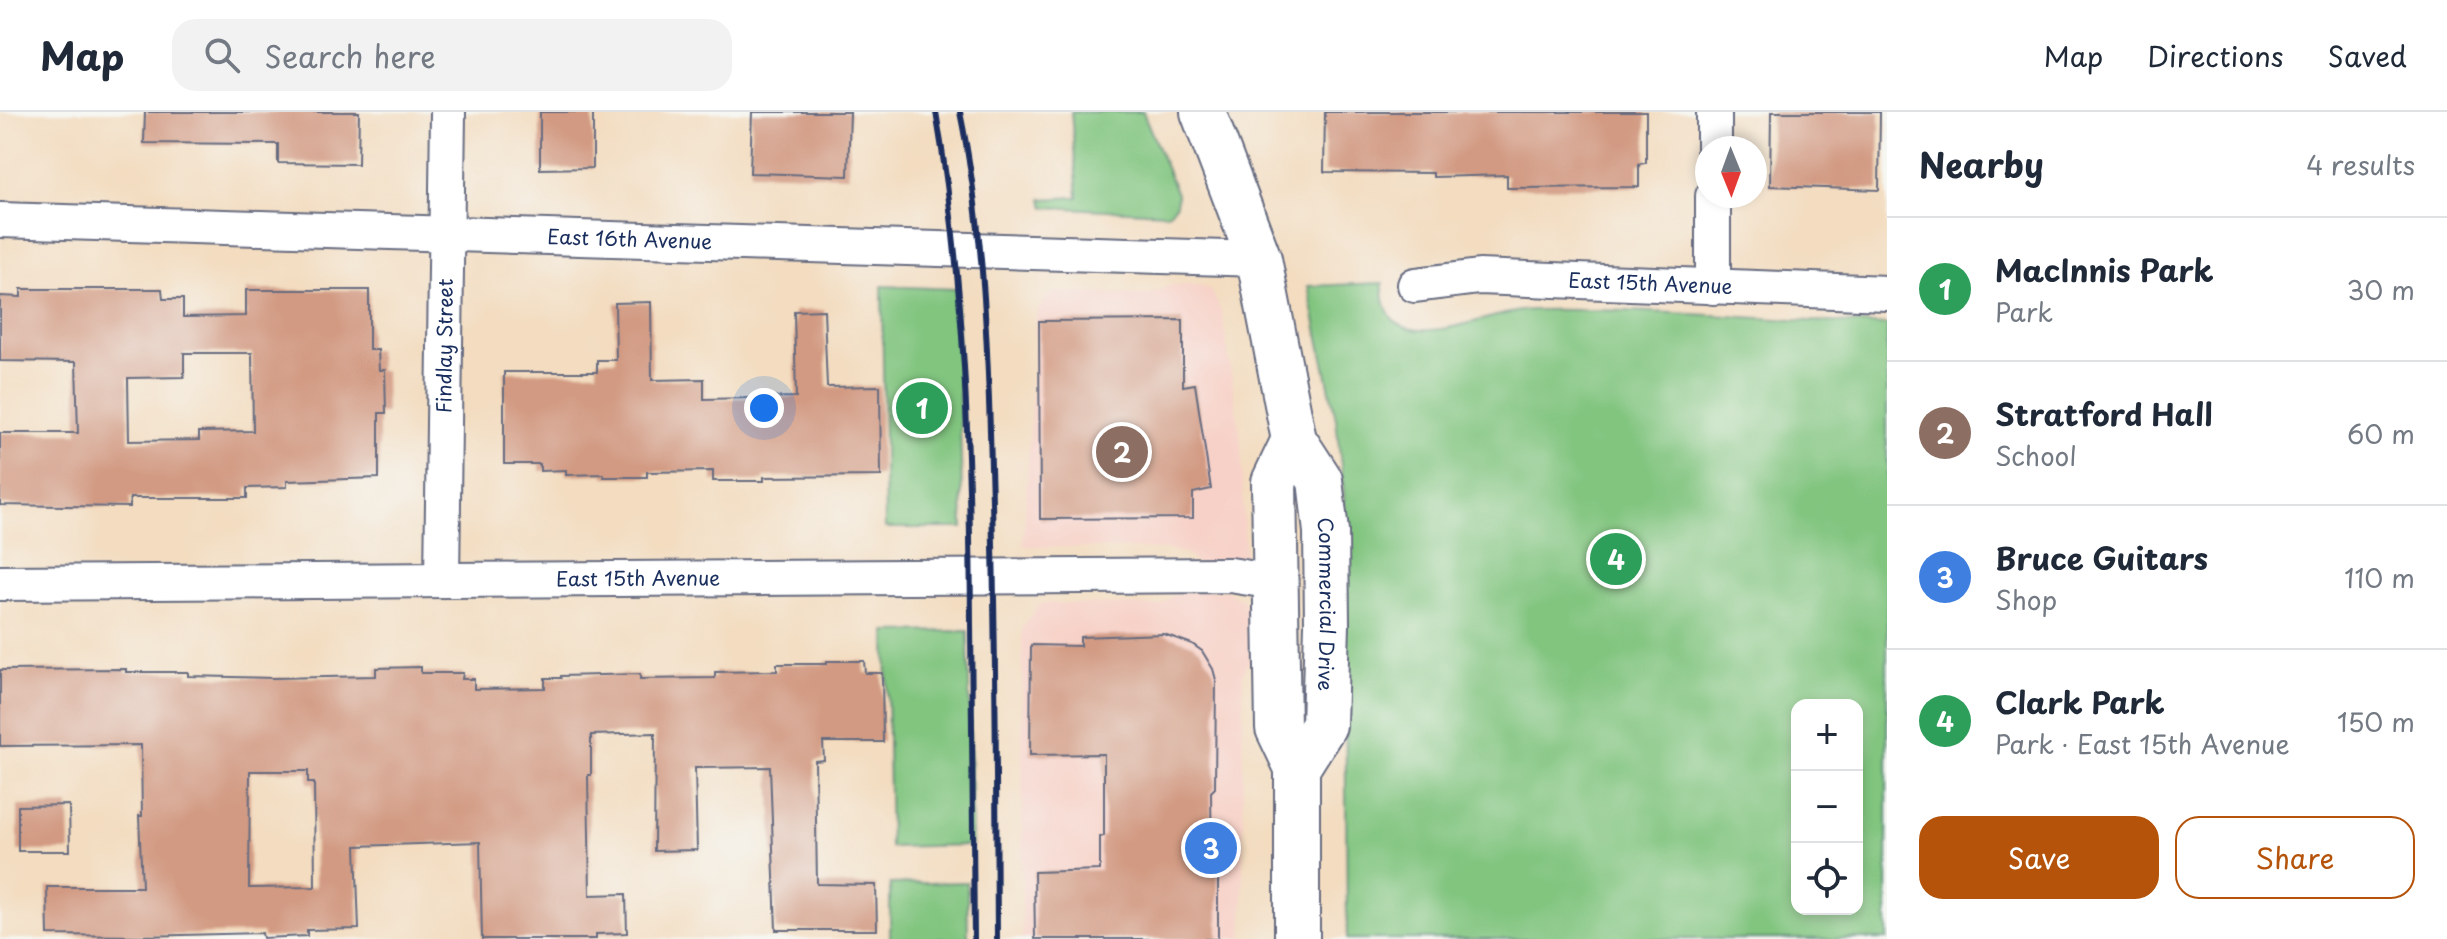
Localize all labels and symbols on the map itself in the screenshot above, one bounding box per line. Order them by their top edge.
north arrow [1695,136,1767,208]
street label: East 16th Avenue [547,221,713,256]
street label: East 15th Avenue [1568,265,1733,301]
street label: Findlay Street [428,278,460,414]
pin: 1 [896,378,948,438]
your location [744,388,784,428]
pin: 2 [1096,422,1148,482]
street label: Commercial Drive [1310,516,1343,692]
pin: 4 [1590,529,1642,589]
street label: East 15th Avenue [556,562,720,593]
pin: 3 [1185,818,1237,878]

